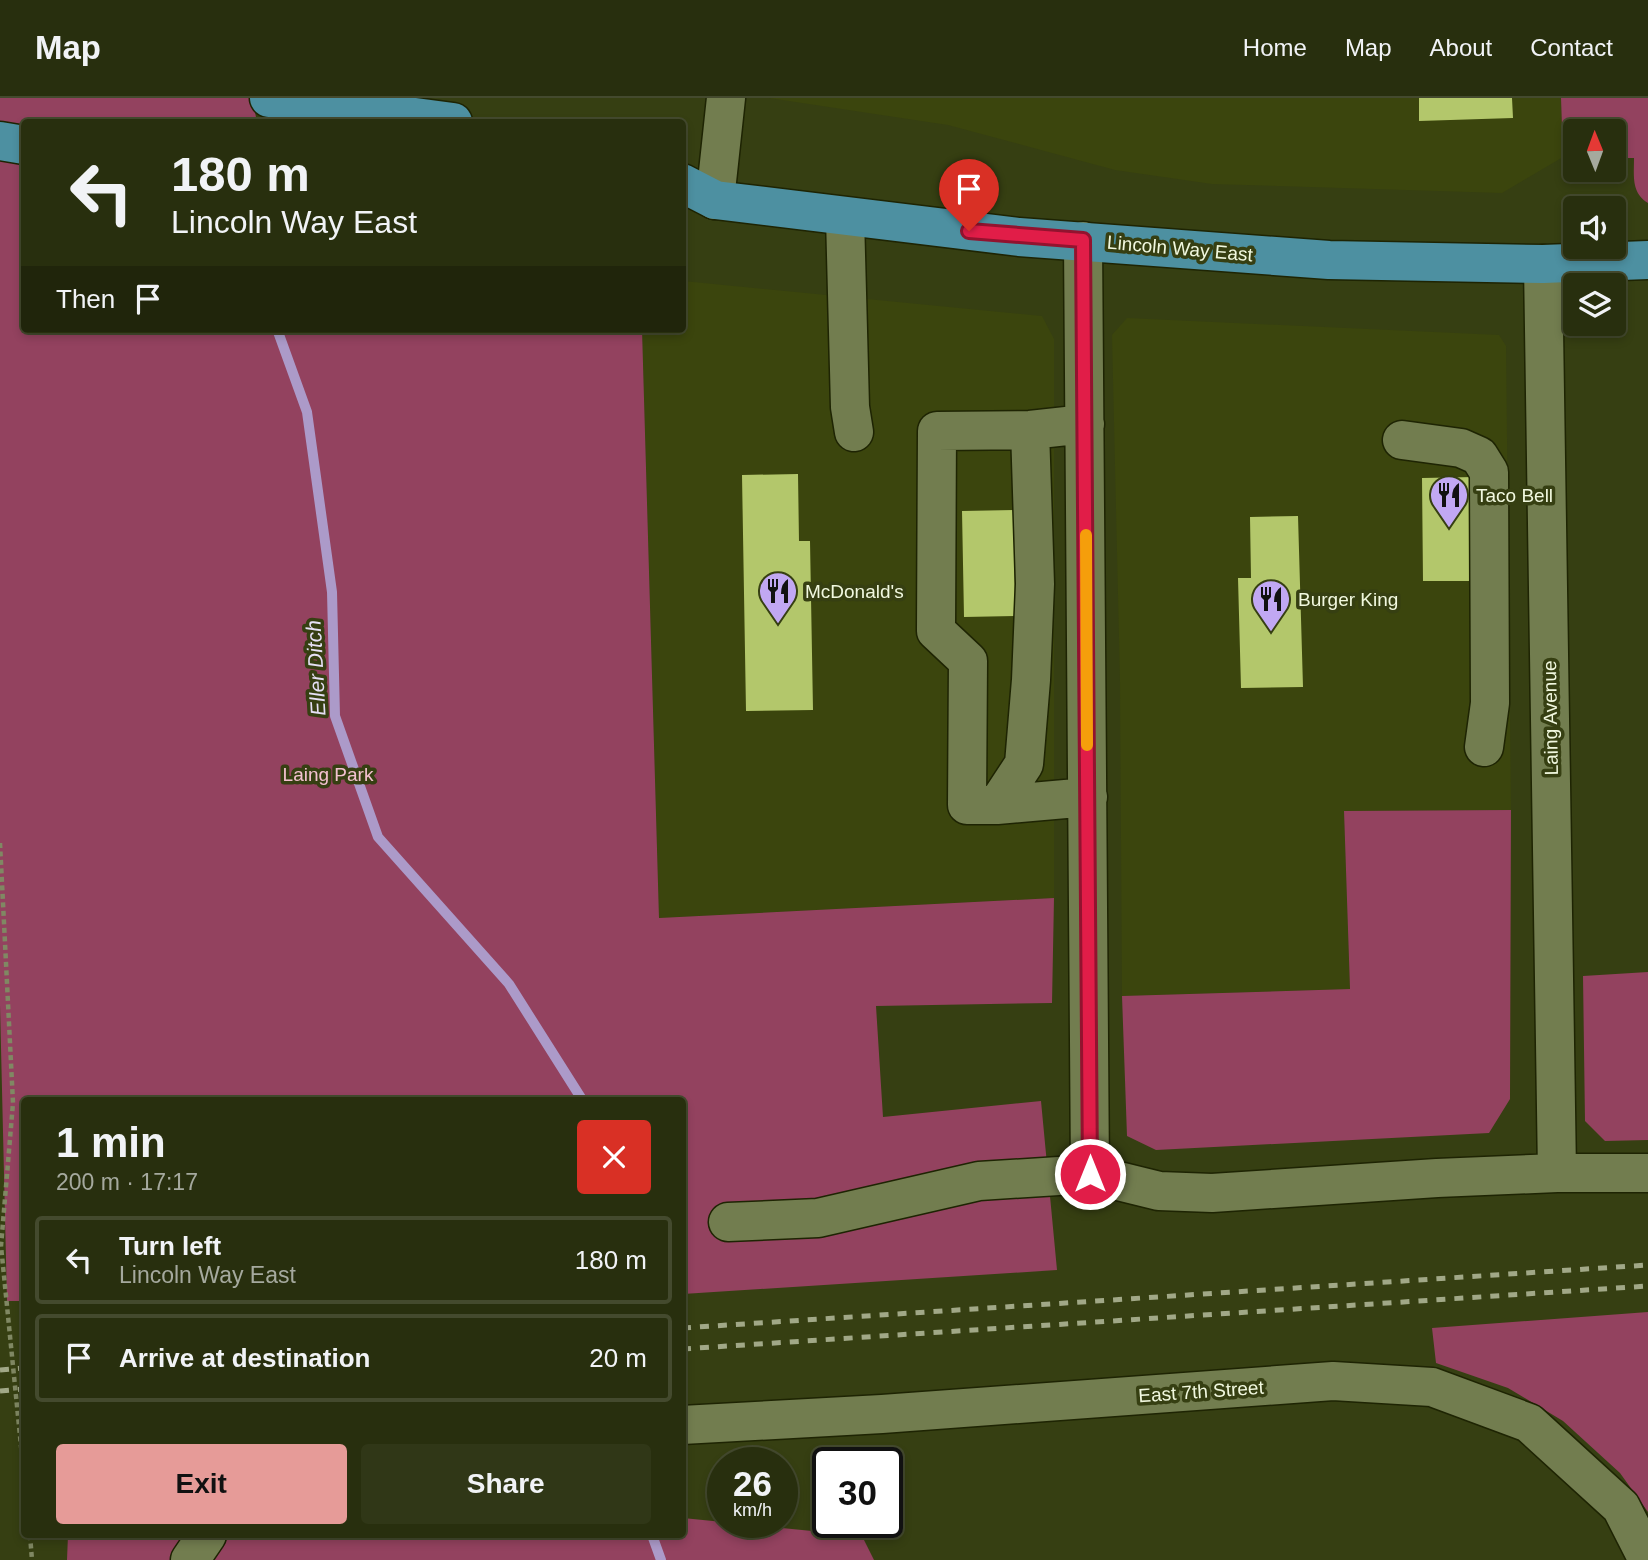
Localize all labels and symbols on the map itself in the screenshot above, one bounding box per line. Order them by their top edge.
north arrow [1563,119,1626,182]
pin [939,159,999,231]
street label: Lincoln Way East [1106,232,1254,265]
restaurant icon: Taco Bell [1428,474,1470,529]
place label: Taco Bell [1476,485,1553,506]
restaurant icon: McDonald's [757,570,799,625]
restaurant icon: Burger King [1250,578,1292,633]
place label: McDonald's [805,581,904,602]
place label: Burger King [1298,589,1398,610]
water label: Eller Ditch [302,620,329,716]
street label: Laing Avenue [1539,660,1562,776]
park label: Laing Park [283,764,374,785]
position arrow [1053,1137,1127,1211]
street label: East 7th Street [1138,1377,1265,1406]
speed limit sign: 30 [812,1447,903,1538]

